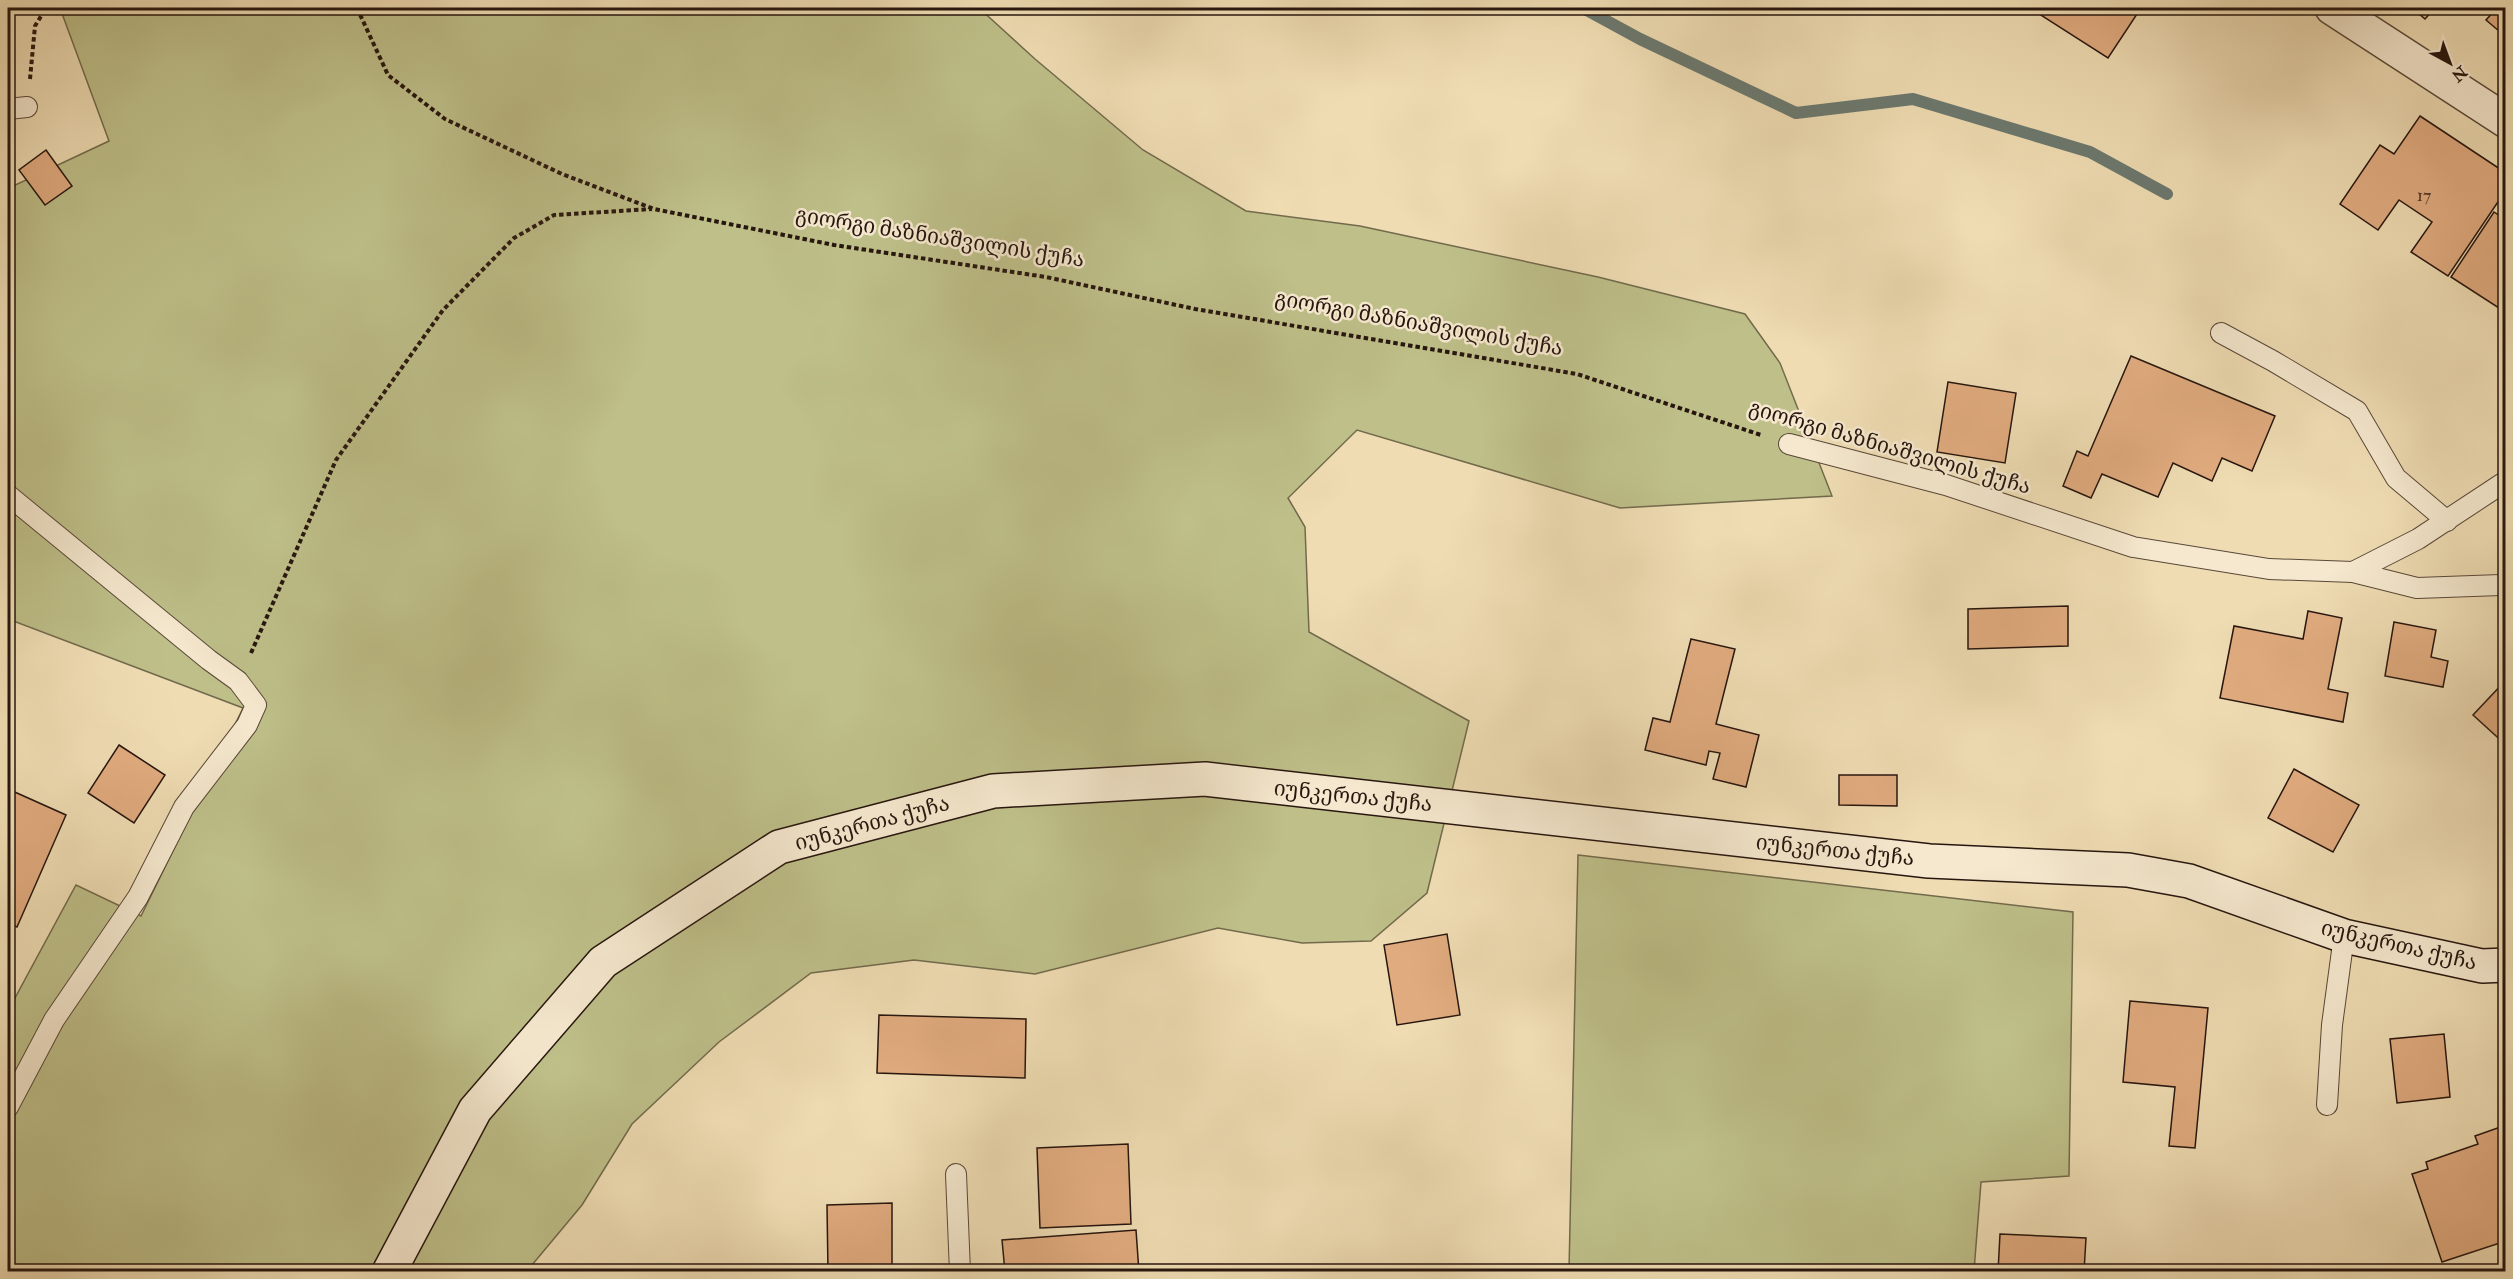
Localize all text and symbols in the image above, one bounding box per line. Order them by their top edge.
north arrow [2420,33,2480,93]
text: N [2447,61,2472,86]
house number: 17 [2417,184,2431,207]
street label: გიორგი მაზნიაშვილის ქუჩა [794,201,1086,274]
street label: გიორგი მაზნიაშვილის ქუჩა [1273,285,1565,362]
street label: გიორგი მაზნიაშვილის ქუჩა [1746,394,2034,501]
street label: იუნკერთა ქუჩა [1272,775,1433,818]
street label: იუნკერთა ქუჩა [792,790,952,857]
street label: იუნკერთა ქუჩა [1754,829,1915,872]
street label: იუნკერთა ქუჩა [2318,914,2479,977]

